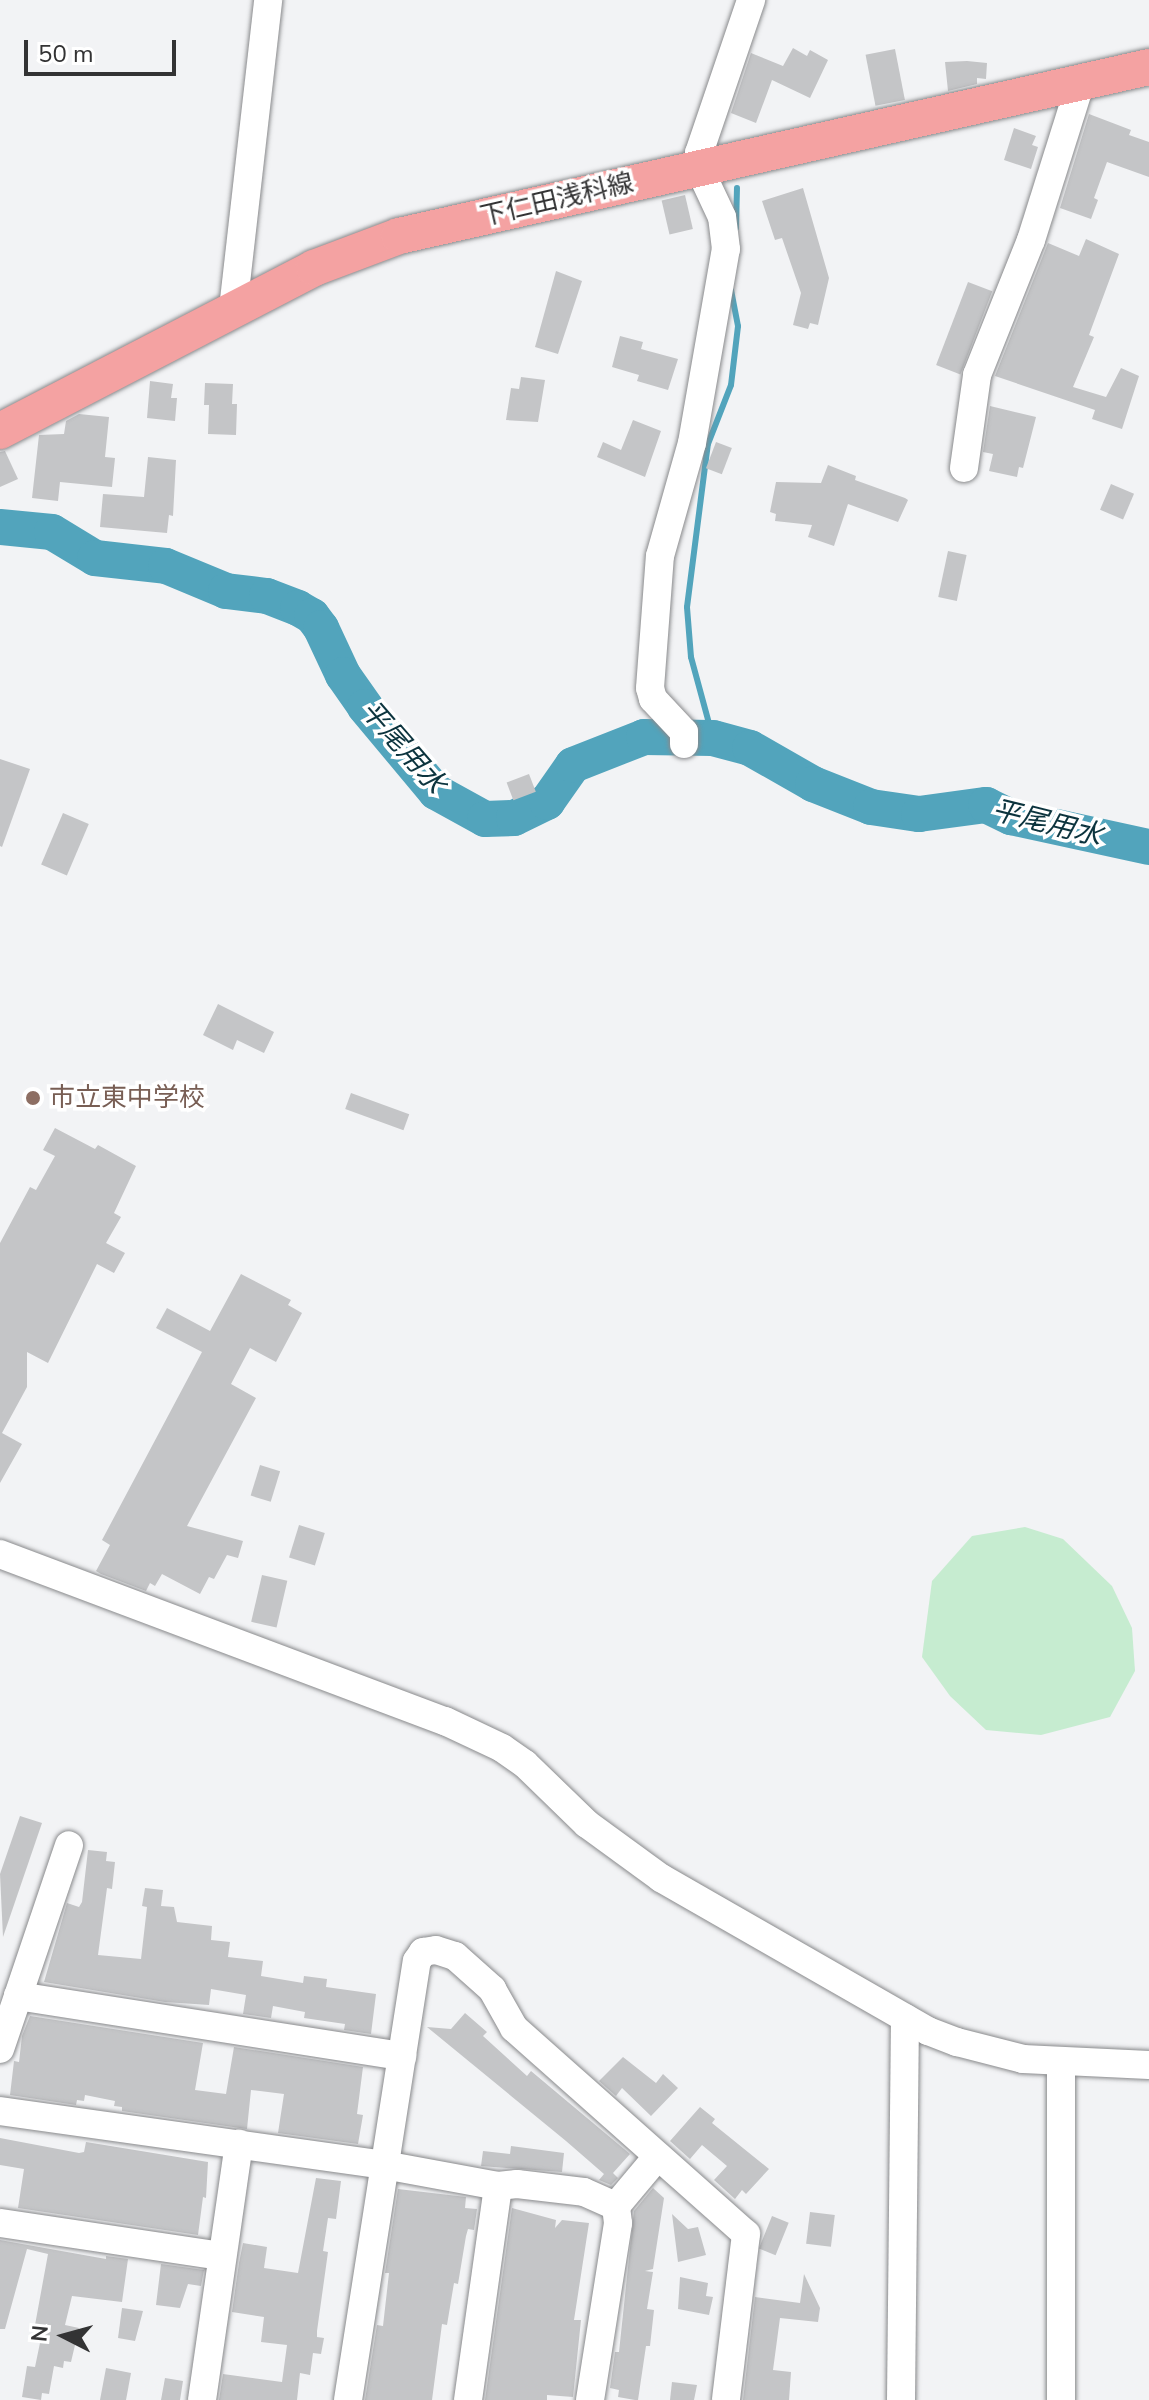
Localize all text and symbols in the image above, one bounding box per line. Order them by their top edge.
scale bar [28,24,180,74]
text: 50 m [38,38,94,70]
street label: 下仁田浅科線 [477,167,637,233]
water label: 平尾用水 [354,694,452,800]
water label: 平尾用水 [989,793,1105,853]
place label: 市立東中学校 [49,1082,205,1114]
marker: 市立東中学校 [24,1089,42,1107]
north arrow [24,2296,104,2376]
text: N [24,2324,56,2343]

